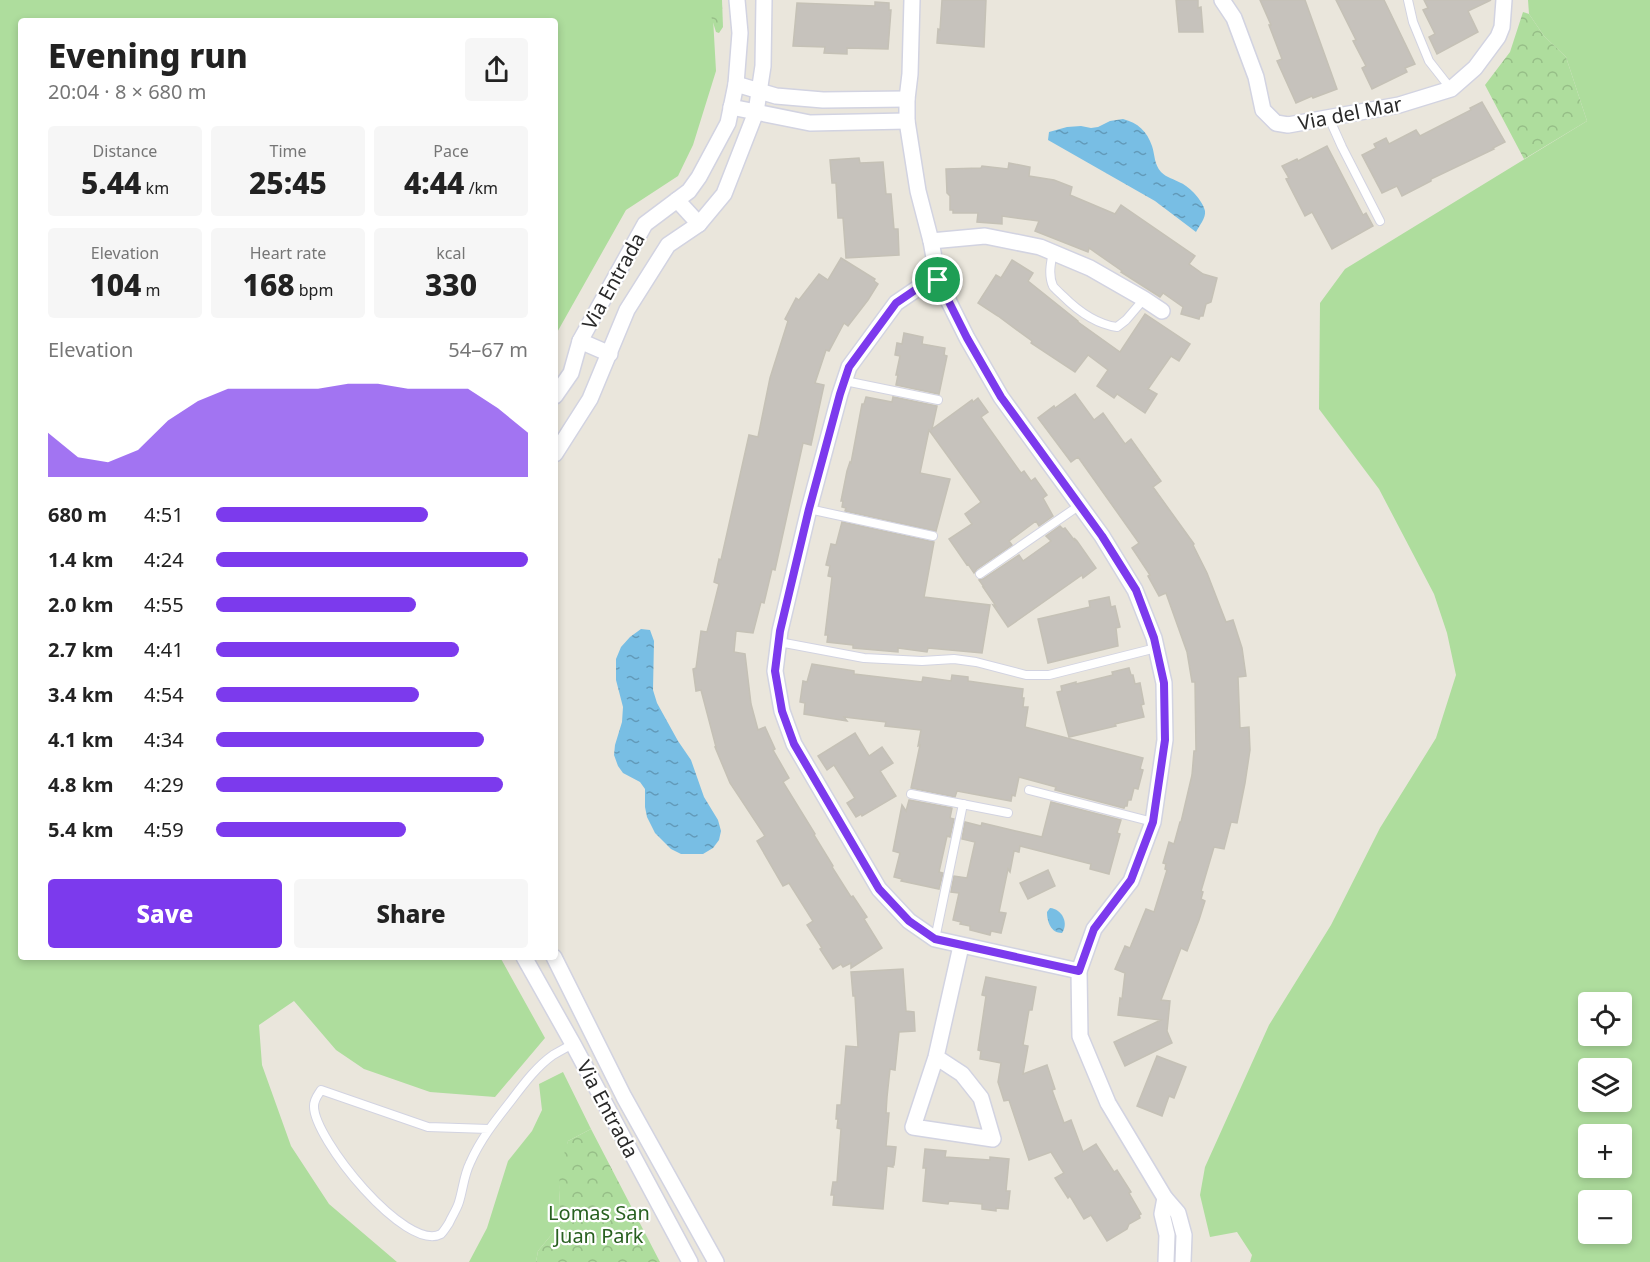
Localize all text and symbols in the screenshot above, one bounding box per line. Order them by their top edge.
text: Evening run [48,33,248,78]
button: share [465,38,528,101]
text: 20:04 · 8 × 680 m [48,78,206,105]
street label: Via del Mar [1296,90,1404,136]
text: Distance [93,140,157,162]
text: Time [269,140,307,162]
text: Pace [433,140,469,162]
text: 5.44 [81,162,141,203]
text: 25:45 [249,162,327,203]
text: 4:44 [404,162,464,203]
text: km [141,177,169,199]
text: /km [464,177,498,199]
street label: Via Entrada [575,228,651,334]
text: Elevation [91,242,159,264]
text: Heart rate [250,242,326,264]
text: kcal [436,242,466,264]
pin [912,254,963,305]
icon: arrive [921,263,954,296]
text: 104 [89,264,141,305]
text: 168 [243,264,295,305]
text: 330 [425,264,477,305]
text: m [141,279,161,301]
text: bpm [295,279,333,301]
text: Elevation [48,336,133,363]
text: 54–67 m [448,336,528,363]
text: 680 m [48,501,107,528]
text: 4:51 [144,501,184,528]
text: 1.4 km [48,546,114,573]
text: 4:24 [144,546,184,573]
text: 2.0 km [48,591,114,618]
text: 4:55 [144,591,184,618]
text: 2.7 km [48,636,114,663]
text: 4:41 [144,636,184,663]
text: 3.4 km [48,681,114,708]
text: 4:54 [144,681,184,708]
text: 4.1 km [48,726,114,753]
text: 4:34 [144,726,184,753]
text: 4.8 km [48,771,114,798]
text: 4:29 [144,771,184,798]
text: 5.4 km [48,816,114,843]
text: 4:59 [144,816,184,843]
button: Save [48,879,282,948]
button: Share [294,879,528,948]
map controls [1578,992,1632,1244]
button: locate [1578,992,1632,1046]
street label: Via Entrada [571,1055,645,1163]
button: layers [1578,1058,1632,1112]
button: + [1578,1124,1632,1178]
button: − [1578,1190,1632,1244]
park label: Lomas San Juan Park [548,1199,650,1249]

